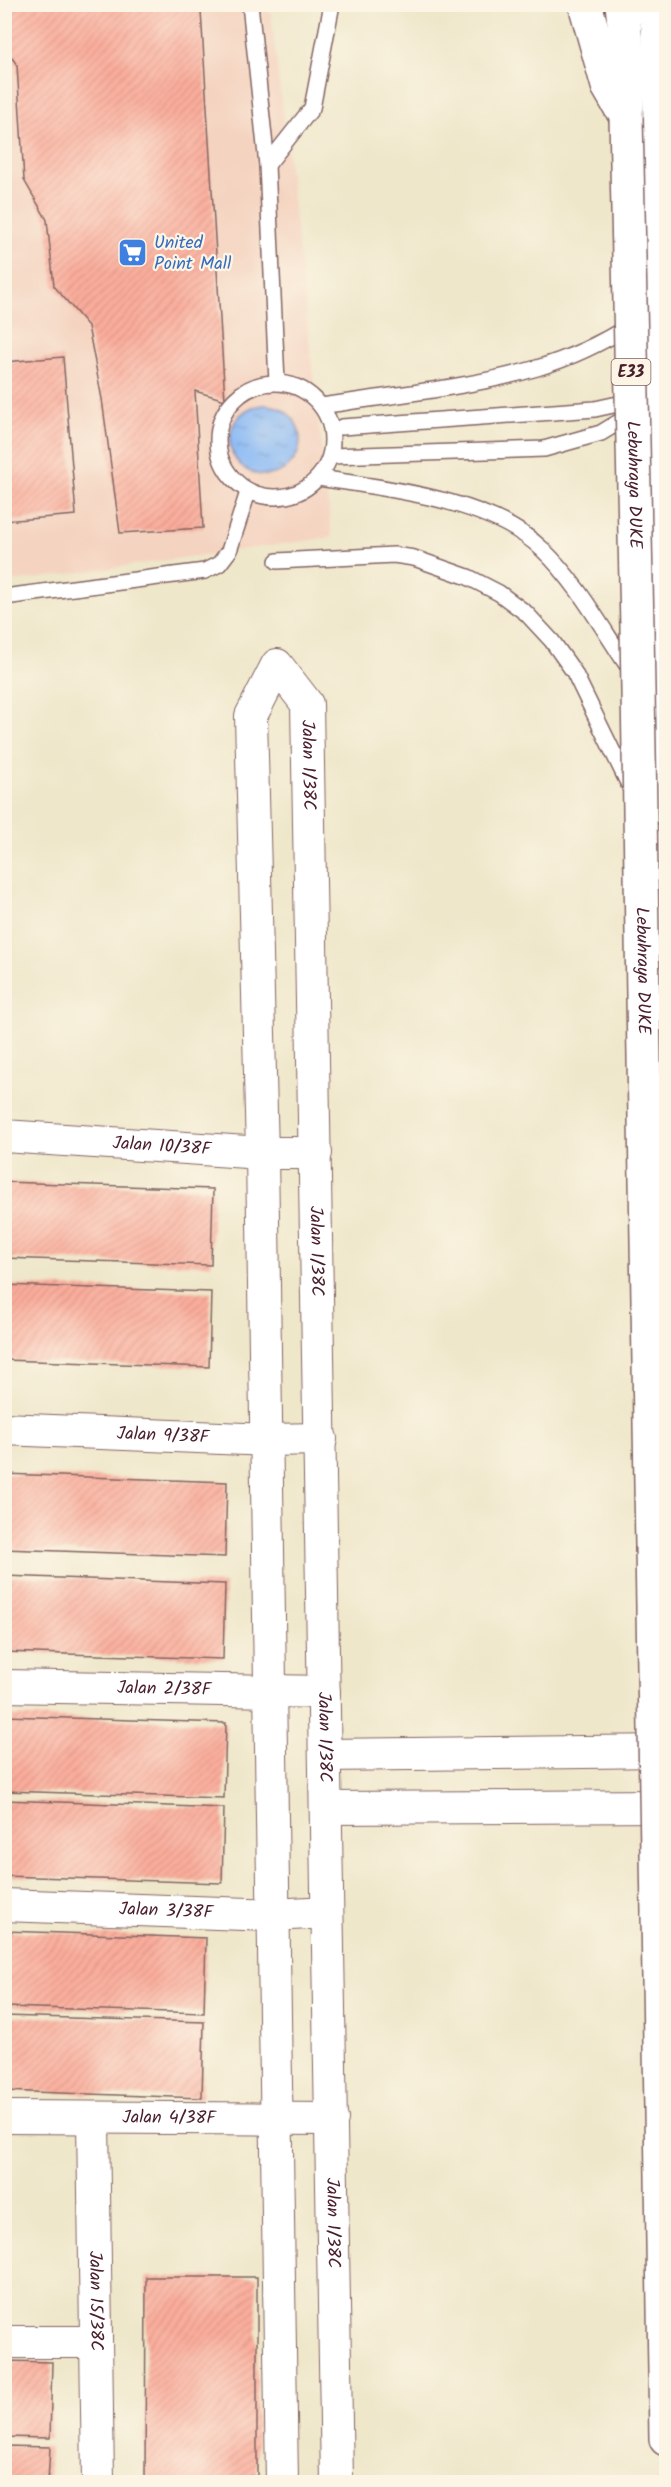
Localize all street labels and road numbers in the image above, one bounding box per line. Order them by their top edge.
road number: E33 [612,359,650,385]
street label: Lebuhraya DUKE [618,421,650,550]
street label: Jalan 1/38C [293,720,323,811]
street label: Lebuhraya DUKE [627,907,658,1035]
street label: Jalan 10/38F [112,1129,213,1164]
street label: Jalan 1/38C [301,1206,331,1297]
street label: Jalan 9/38F [116,1419,211,1452]
street label: Jalan 2/38F [117,1674,213,1704]
street label: Jalan 1/38C [309,1692,340,1783]
street label: Jalan 3/38F [118,1895,215,1927]
street label: Jalan 4/38F [122,2103,217,2133]
street label: Jalan 1/38C [317,2178,348,2269]
street label: Jalan 15/38C [80,2251,111,2351]

